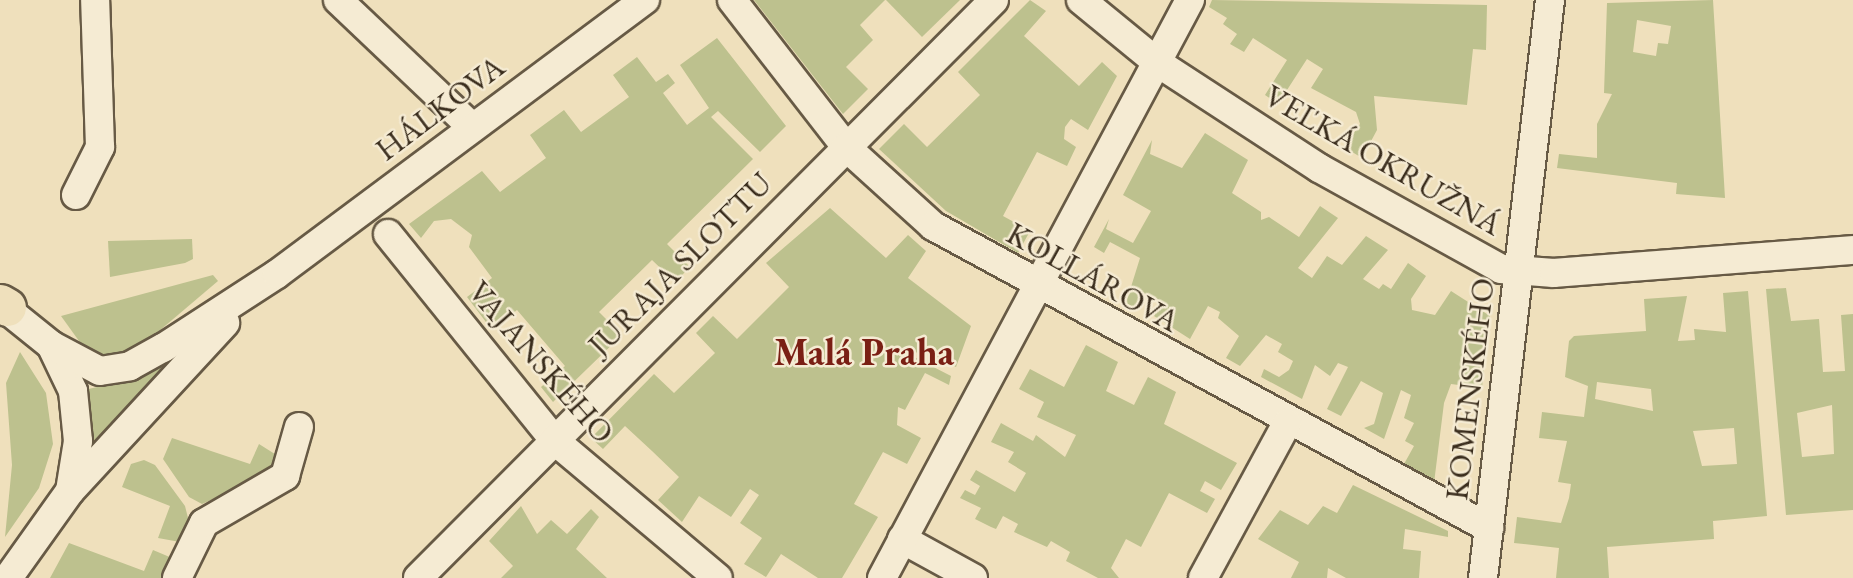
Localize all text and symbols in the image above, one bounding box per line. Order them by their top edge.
street label: HÁLKOVA [368,47,512,169]
street label: VEĽKÁ OKRUŽNÁ [1257,76,1509,244]
street label: JURAJA SLOTTU [580,164,780,364]
street label: KOLLÁROVA [1000,214,1186,340]
street label: VAJANSKÉHO [460,273,622,451]
street label: KOMENSKÉHO [1437,276,1503,502]
district label: Malá Praha [774,329,954,375]

